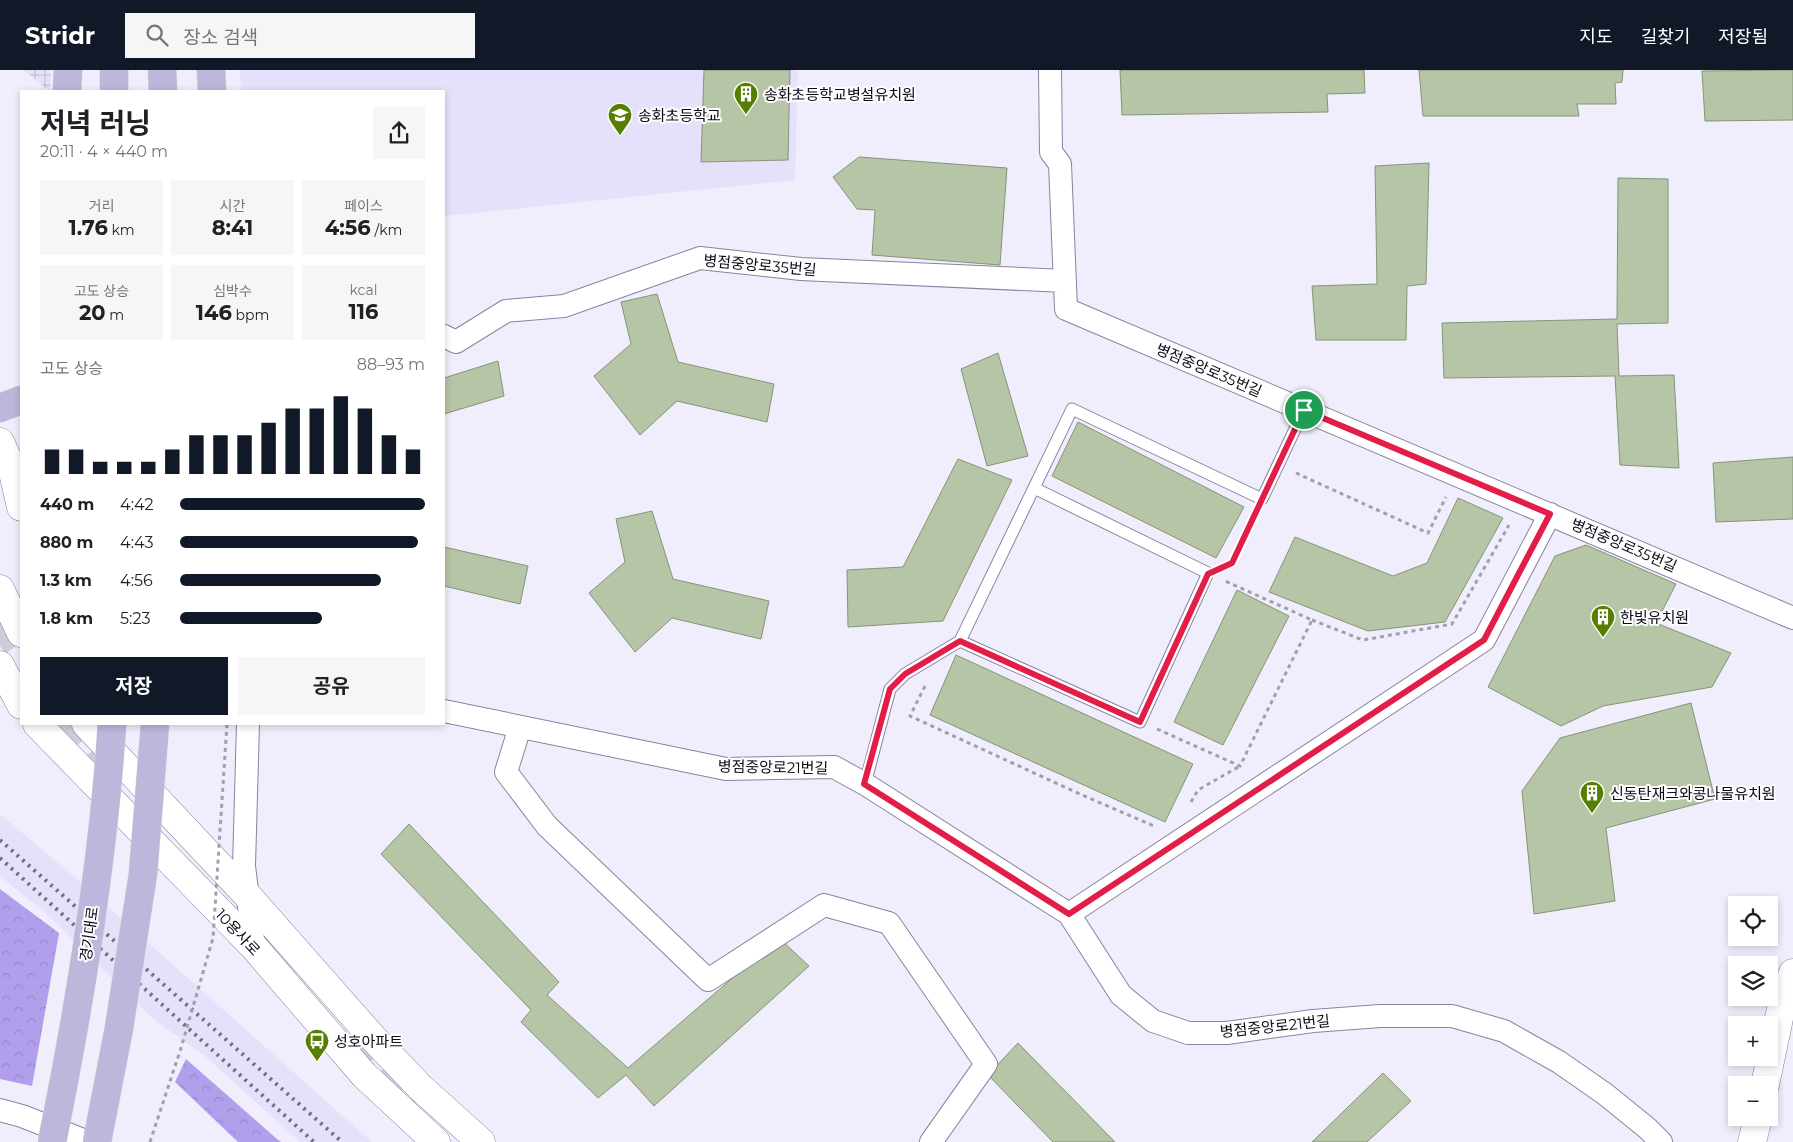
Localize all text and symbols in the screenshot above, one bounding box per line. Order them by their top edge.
search box [125,13,475,58]
text: Stridr [25,21,95,50]
icon: search [143,21,171,49]
text: 장소 검색 [183,26,258,49]
text: 지도 [1580,26,1613,48]
text: 길찾기 [1641,26,1690,48]
text: 저장됨 [1718,26,1768,48]
building icon: 송화초등학교병설유치원 [733,81,759,115]
place label: 송화초등학교병설유치원 [764,85,916,104]
school or university icon: 송화초등학교 [607,102,633,136]
text: 저녁 러닝 [40,106,151,140]
place label: 송화초등학교 [638,106,721,125]
button: share [373,107,425,159]
text: 20:11 · 4 × 440 m [40,142,168,161]
text: 거리 [89,197,114,215]
text: 시간 [220,197,245,215]
text: 페이스 [344,197,383,215]
text: 1.76 [68,215,108,240]
text: 8:41 [212,215,253,240]
text: 4:56 [325,215,371,240]
text: km [108,221,135,239]
text: /km [371,221,402,239]
street label: 병점중앙로35번길 [703,251,817,279]
text: kcal [350,281,377,299]
text: 고도 상승 [74,282,129,300]
text: 심박수 [213,282,252,300]
text: 116 [349,299,378,324]
text: 20 [79,300,106,325]
text: 146 [196,300,232,325]
text: m [106,306,124,324]
text: bpm [232,306,269,324]
street label: 병점중앙로35번길 [1153,339,1265,401]
text: 88–93 m [357,355,425,374]
text: 고도 상승 [40,359,103,378]
pin [1283,389,1325,431]
icon: arrive [1290,396,1318,424]
text: 440 m [40,495,94,514]
text: 4:42 [120,495,154,514]
street label: 병점중앙로35번길 [1568,514,1680,576]
text: 880 m [40,533,93,552]
text: 4:43 [120,533,153,552]
text: 1.3 km [40,571,92,590]
text: 4:56 [120,571,153,590]
building icon: 한빛유치원 [1590,604,1616,638]
place label: 한빛유치원 [1620,608,1689,627]
text: 1.8 km [40,609,93,628]
text: 5:23 [120,609,151,628]
button: 저장 [40,657,228,715]
button: 공유 [238,657,425,715]
street label: 병점중앙로21번길 [718,757,828,777]
building icon: 신동탄재크와콩나물유치원 [1579,780,1605,814]
place label: 신동탄재크와콩나물유치원 [1610,784,1776,803]
map controls [1728,896,1778,1126]
button: locate [1728,896,1778,946]
street label: 경기대로 [76,905,102,963]
street label: 10용사로 [212,905,264,959]
button: layers [1728,956,1778,1006]
street label: 병점중앙로21번길 [1219,1011,1331,1041]
button: + [1728,1016,1778,1066]
bus stop icon: 성호아파트 [304,1028,330,1062]
place label: 성호아파트 [334,1032,403,1051]
button: − [1728,1076,1778,1126]

